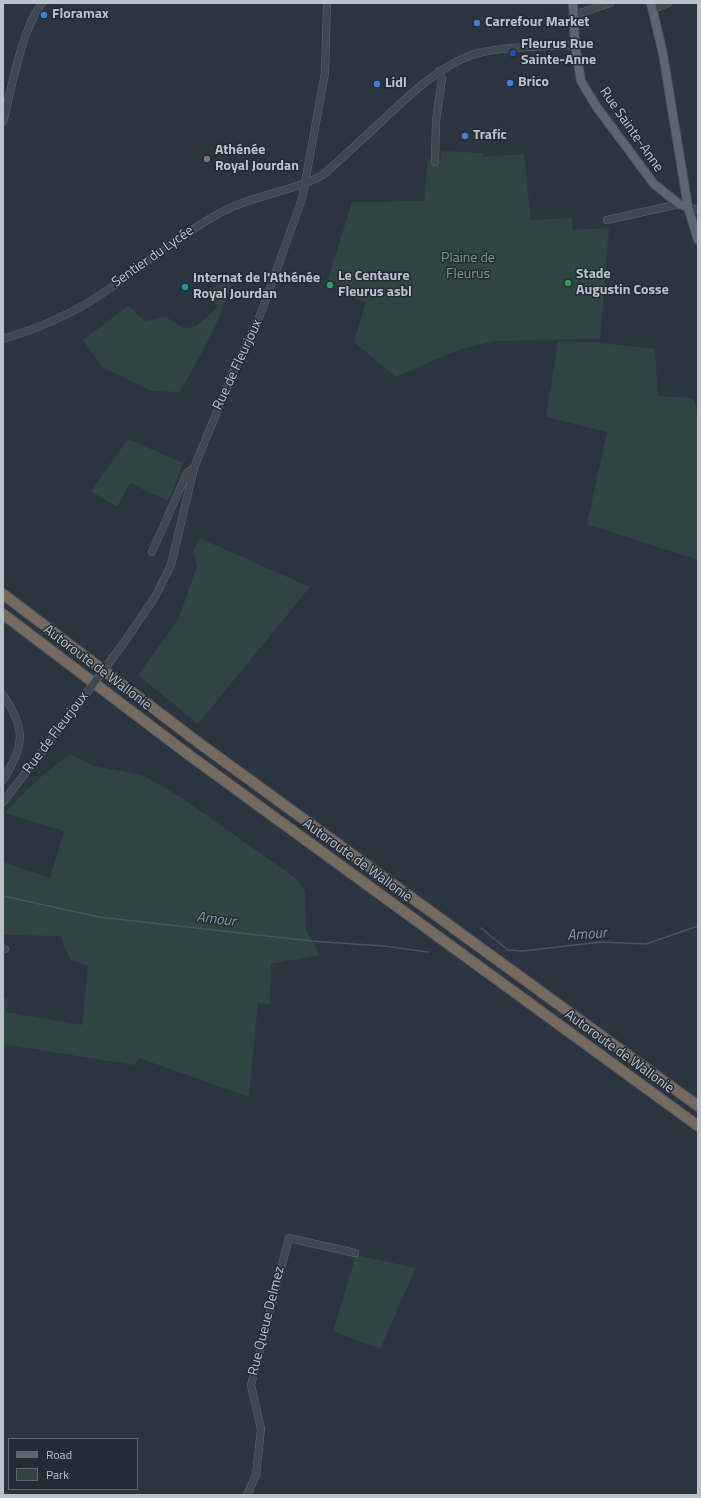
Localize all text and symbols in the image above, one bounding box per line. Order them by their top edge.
place label: Floramax [52,7,109,23]
marker: Floramax [39,10,49,20]
place label: Carrefour Market [485,15,589,31]
marker: Carrefour Market [472,18,482,28]
place label: Fleurus Rue Sainte-Anne [521,37,596,70]
marker: Fleurus Rue Sainte-Anne [508,48,518,58]
place label: Brico [518,75,549,91]
place label: Lidl [385,76,407,92]
marker: Brico [505,78,515,88]
marker: Lidl [372,79,382,89]
street label: Rue Sainte-Anne [596,84,666,176]
place label: Trafic [473,128,507,144]
marker: Trafic [460,131,470,141]
place label: Athénée Royal Jourdan [215,143,299,176]
marker: Athénée Royal Jourdan [202,154,212,164]
street label: Sentier du Lycée [109,223,197,291]
park label: Plaine de Fleurus [441,251,495,284]
place label: Stade Augustin Cosse [576,267,669,300]
place label: Le Centaure Fleurus asbl [338,269,412,302]
place label: Internat de l'Athénée Royal Jourdan [193,271,320,304]
marker: Stade Augustin Cosse [563,278,573,288]
marker: Le Centaure Fleurus asbl [325,280,335,290]
marker: Internat de l'Athénée Royal Jourdan [180,282,190,292]
street label: Rue de Fleurjoux [210,317,266,413]
street label: Autoroute de Wallonie [40,622,154,714]
street label: Rue de Fleurjoux [20,689,92,777]
street label: Autoroute de Wallonie [299,816,415,906]
water label: Amour [195,909,237,931]
water label: Amour [567,925,607,945]
street label: Autoroute de Wallonie [561,1007,677,1097]
street label: Rue Queue Delmez [245,1265,289,1377]
legend [8,1438,138,1490]
text: Road [46,1445,72,1464]
text: Park [46,1465,69,1484]

